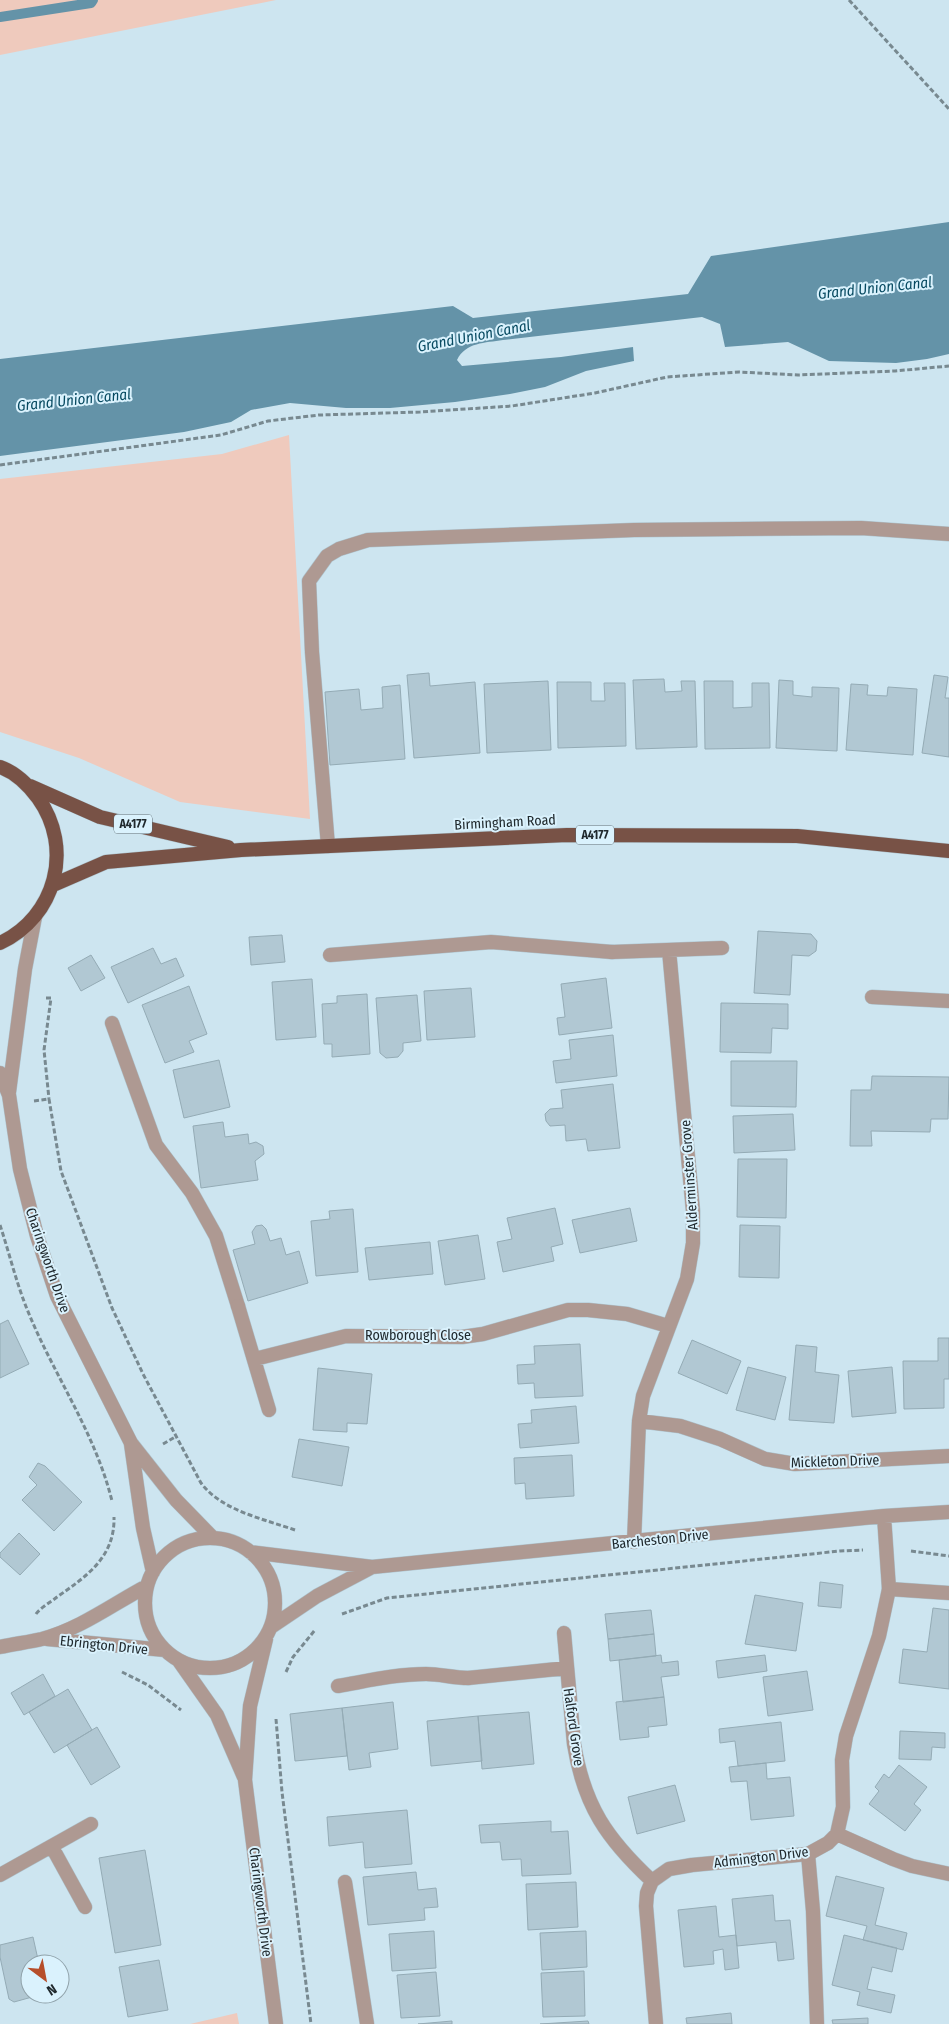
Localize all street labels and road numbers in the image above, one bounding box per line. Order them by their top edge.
street label: Birmingham Road [454,811,556,834]
road number: A4177 [114,814,152,834]
road number: A4177 [576,826,614,844]
street label: Alderminster Grove [677,1119,702,1231]
street label: Charingworth Drive [22,1205,73,1315]
street label: Rowborough Close [365,1327,471,1344]
street label: Mickleton Drive [790,1451,880,1472]
street label: Barcheston Drive [611,1526,709,1553]
street label: Ebrington Drive [59,1632,149,1659]
street label: Halford Grove [560,1687,587,1767]
street label: Admington Drive [713,1843,809,1872]
street label: Charingworth Drive [245,1846,276,1958]

